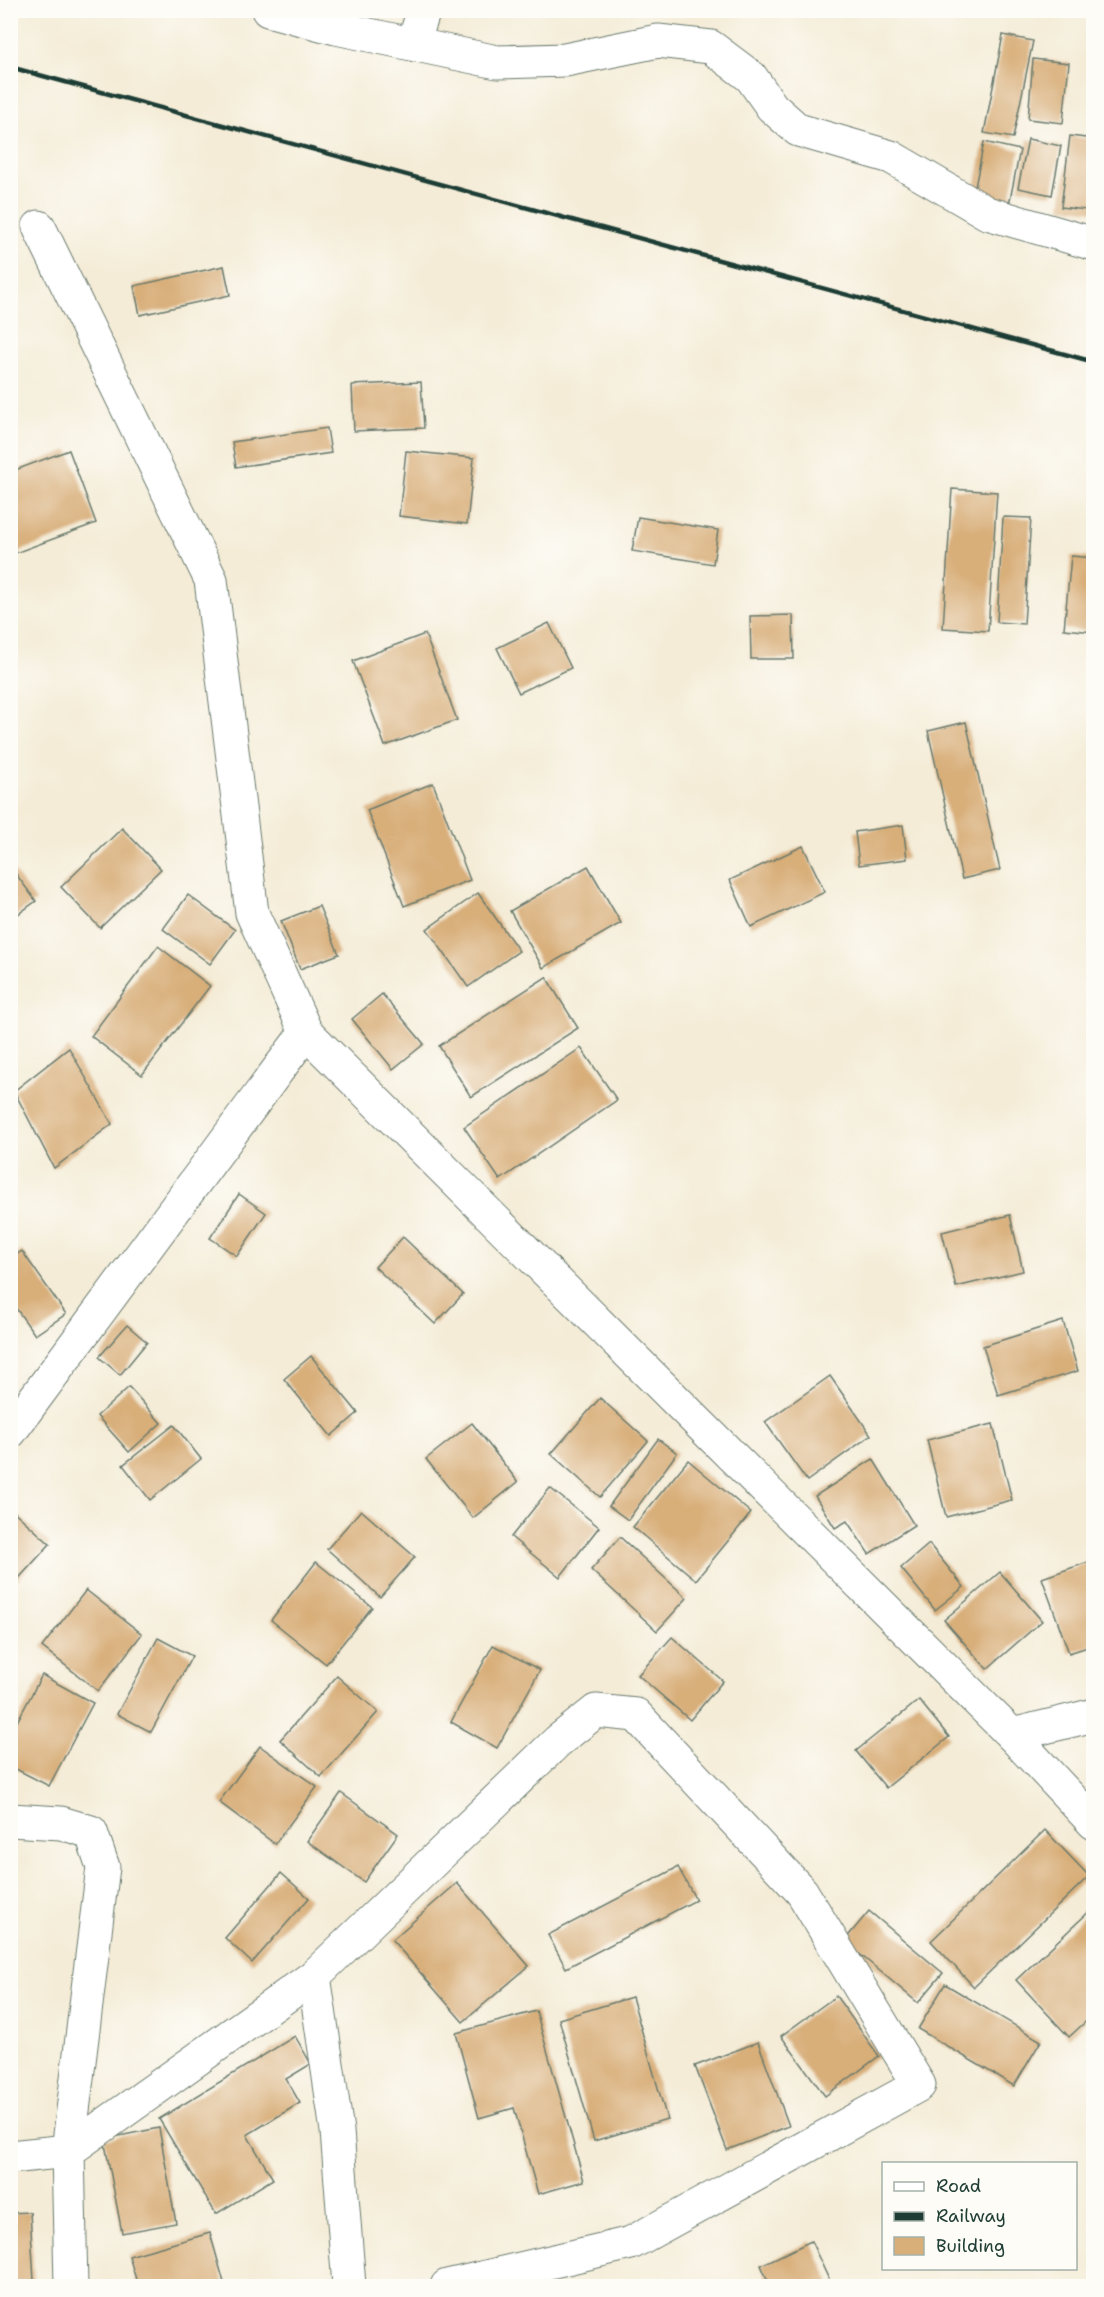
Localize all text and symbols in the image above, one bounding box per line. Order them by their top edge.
legend [882,2162,1077,2270]
text: Road [936,2174,981,2198]
text: Railway [936,2204,1006,2228]
text: Building [936,2234,1005,2258]

